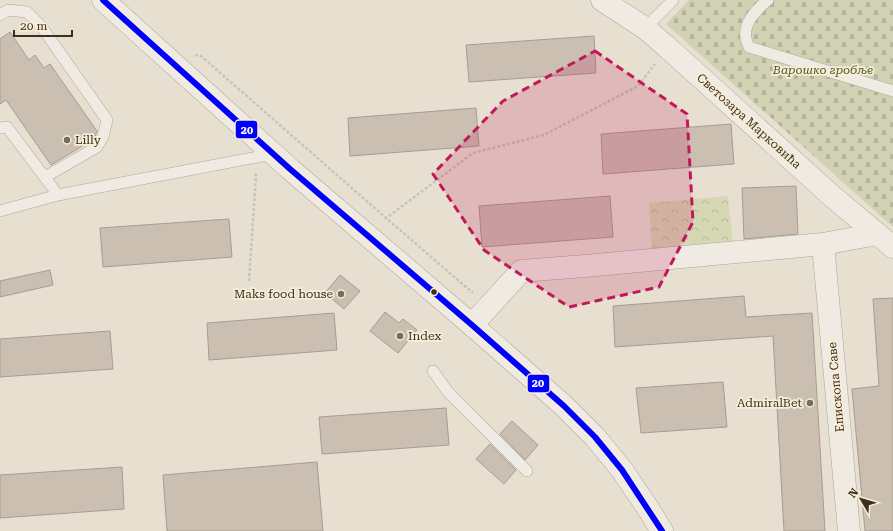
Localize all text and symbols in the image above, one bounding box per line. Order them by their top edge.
scale bar [14,12,72,38]
text: 20 m [20,19,47,33]
park label: Варошко гробље [772,63,873,77]
street label: Светозара Марковића [694,70,804,172]
line badge: 20 [235,120,258,139]
text: 20 [241,124,253,137]
place label: Lilly [75,133,102,147]
marker: Lilly [62,135,72,145]
place label: Maks food house [234,287,333,301]
unlabelled marker [429,287,439,297]
marker: Maks food house [336,289,346,299]
place label: Index [408,329,441,343]
marker: Index [395,331,405,341]
street label: Епископа Саве [825,341,847,433]
line badge: 20 [527,374,550,393]
text: 20 [532,377,544,390]
place label: AdmiralBet [737,396,803,410]
marker: AdmiralBet [805,398,815,408]
north arrow [841,479,881,519]
text: N [846,485,862,500]

